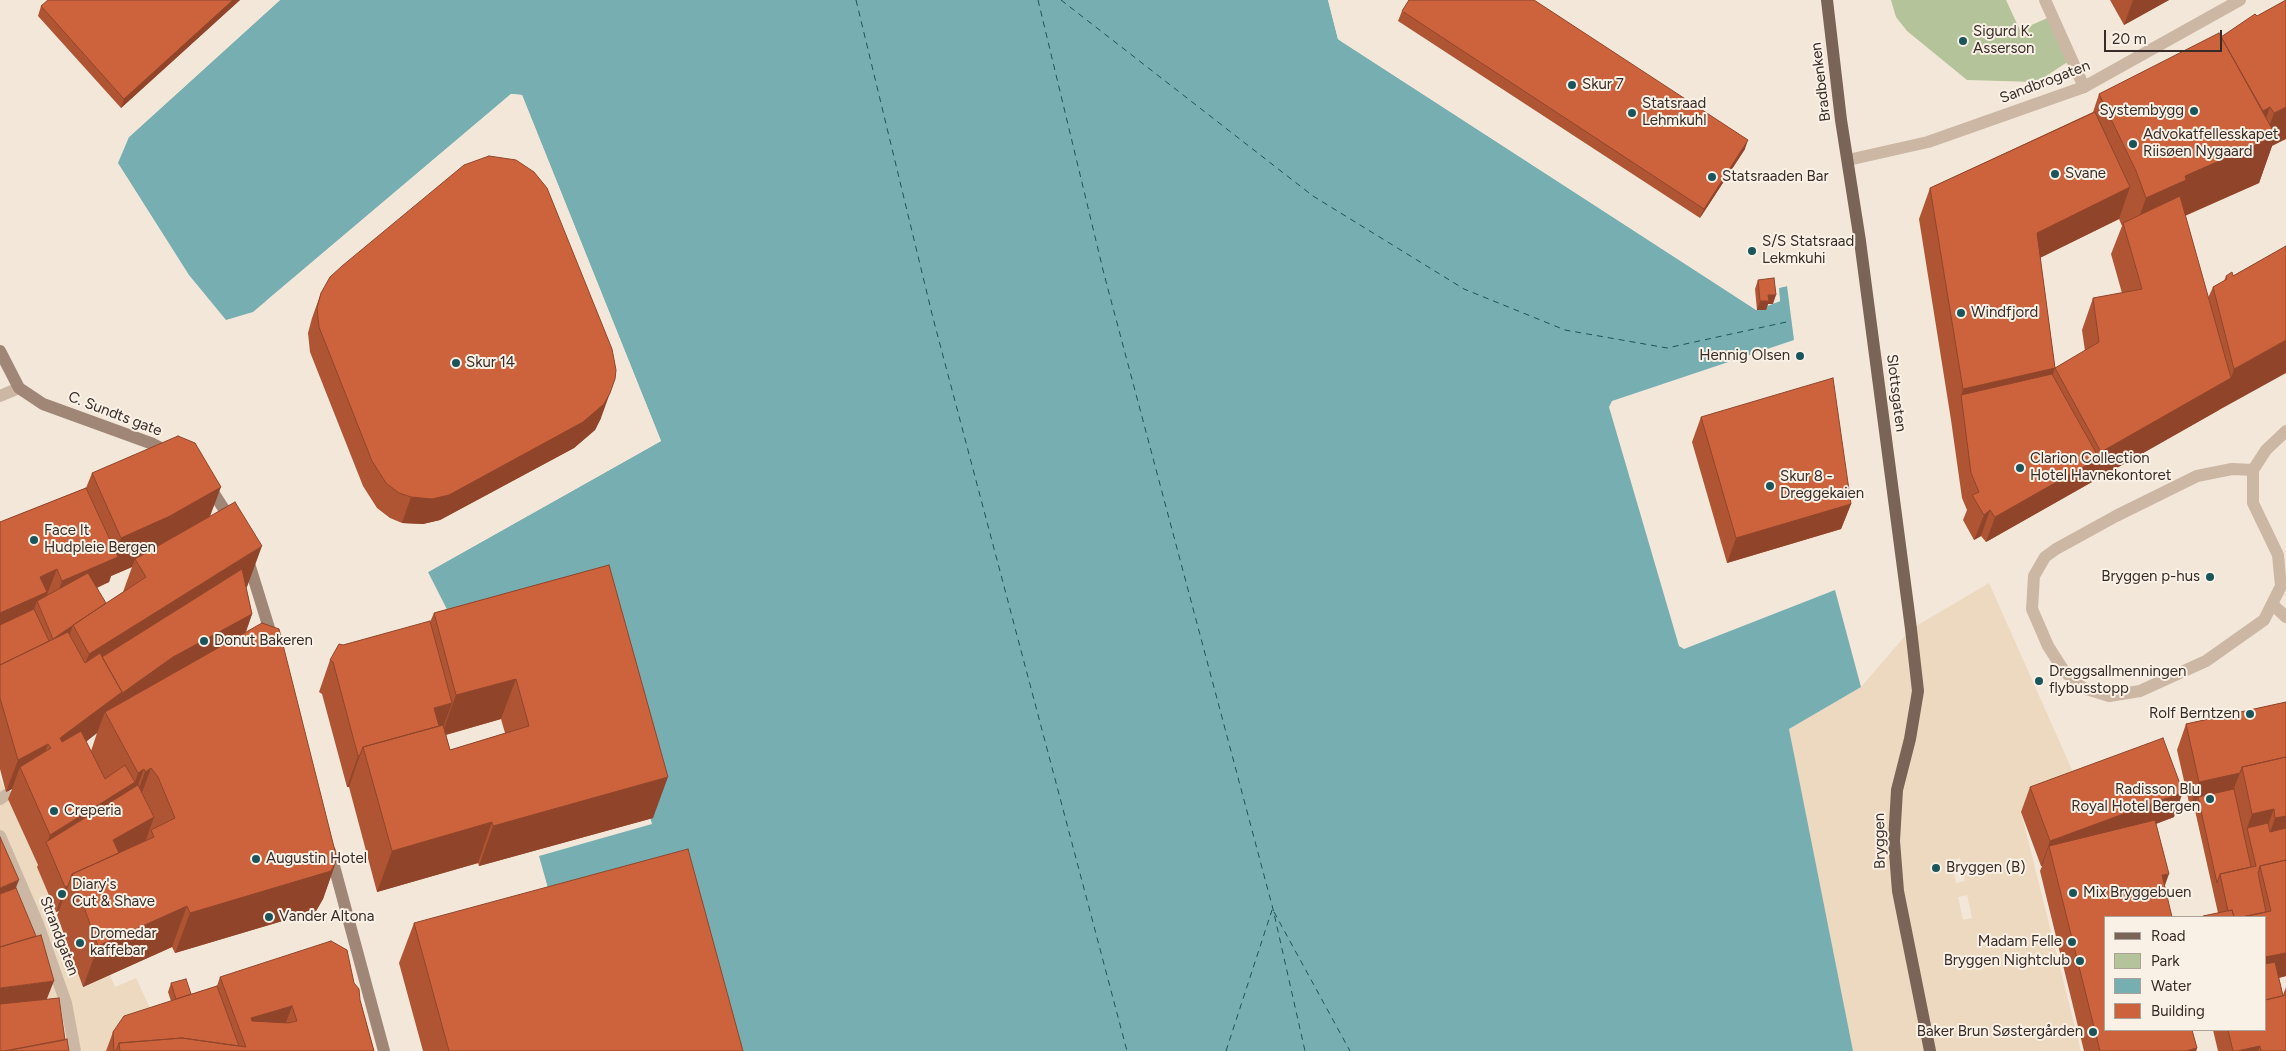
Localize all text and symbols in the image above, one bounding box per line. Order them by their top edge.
scale bar [2106,20,2224,52]
place label: Sigurd K. Asserson [1973,23,2034,58]
text: 20 m [2112,30,2146,48]
marker: Sigurd K. Asserson [1957,35,1969,47]
street label: Bradbenken [1807,41,1835,123]
street label: Sandbrogaten [1997,57,2093,107]
place label: Skur 7 [1582,76,1624,94]
marker: Skur 7 [1566,79,1578,91]
place label: Statsraad Lehmkuhl [1642,95,1706,130]
place label: Systembygg [2099,102,2184,120]
marker: Systembygg [2188,105,2200,117]
marker: Statsraad Lehmkuhl [1626,107,1638,119]
place label: Advokatfellesskapet Riisøen Nygaard [2143,126,2279,161]
marker: Advokatfellesskapet Riisøen Nygaard [2127,138,2139,150]
place label: Svane [2065,165,2106,183]
place label: Statsraaden Bar [1722,168,1828,186]
marker: Svane [2049,168,2061,180]
marker: Statsraaden Bar [1706,171,1718,183]
place label: S/S Statsraad Lekmkuhi [1762,233,1854,268]
marker: S/S Statsraad Lekmkuhi [1746,245,1758,257]
place label: Windfjord [1971,304,2038,322]
marker: Windfjord [1955,307,1967,319]
place label: Hennig Olsen [1699,347,1790,365]
marker: Hennig Olsen [1794,350,1806,362]
street label: Slottsgaten [1882,353,1910,433]
place label: Skur 14 [466,354,515,372]
marker: Skur 14 [450,357,462,369]
street label: C. Sundts gate [66,388,164,440]
place label: Clarion Collection Hotel Havnekontoret [2030,450,2171,485]
marker: Clarion Collection Hotel Havnekontoret [2014,462,2026,474]
place label: Skur 8 - Dreggekaien [1780,468,1864,503]
marker: Skur 8 - Dreggekaien [1764,480,1776,492]
place label: Face It Hudpleie Bergen [44,522,156,557]
marker: Face It Hudpleie Bergen [28,534,40,546]
place label: Bryggen p-hus [2101,568,2200,586]
marker: Bryggen p-hus [2204,571,2216,583]
place label: Donut Bakeren [214,632,313,650]
marker: Donut Bakeren [198,635,210,647]
place label: Dreggsallmenningen flybusstopp [2049,663,2186,698]
marker: Dreggsallmenningen flybusstopp [2033,675,2045,687]
place label: Rolf Berntzen [2149,705,2240,723]
marker: Rolf Berntzen [2244,708,2256,720]
place label: Radisson Blu Royal Hotel Bergen [2071,781,2200,816]
marker: Radisson Blu Royal Hotel Bergen [2204,793,2216,805]
place label: Creperia [64,802,121,820]
marker: Creperia [48,805,60,817]
street label: Bryggen [1871,813,1889,869]
place label: Augustin Hotel [266,850,367,868]
marker: Augustin Hotel [250,853,262,865]
place label: Bryggen (B) [1946,859,2026,877]
marker: Bryggen (B) [1930,862,1942,874]
place label: Diary's Cut & Shave [72,876,155,911]
place label: Mix Bryggebuen [2083,884,2191,902]
marker: Mix Bryggebuen [2067,887,2079,899]
marker: Diary's Cut & Shave [56,888,68,900]
street label: Strandgaten [36,894,82,978]
place label: Vander Altona [279,908,374,926]
marker: Vander Altona [263,911,275,923]
legend [2104,916,2266,1031]
place label: Dromedar kaffebar [90,925,157,960]
text: Road [2151,927,2186,945]
place label: Madam Felle [1978,933,2062,951]
marker: Madam Felle [2066,936,2078,948]
marker: Dromedar kaffebar [74,937,86,949]
place label: Bryggen Nightclub [1944,952,2070,970]
text: Park [2151,952,2180,970]
marker: Bryggen Nightclub [2074,955,2086,967]
text: Water [2151,977,2191,995]
text: Building [2151,1002,2205,1020]
place label: Baker Brun Søstergården [1917,1023,2083,1041]
marker: Baker Brun Søstergården [2087,1026,2099,1038]

